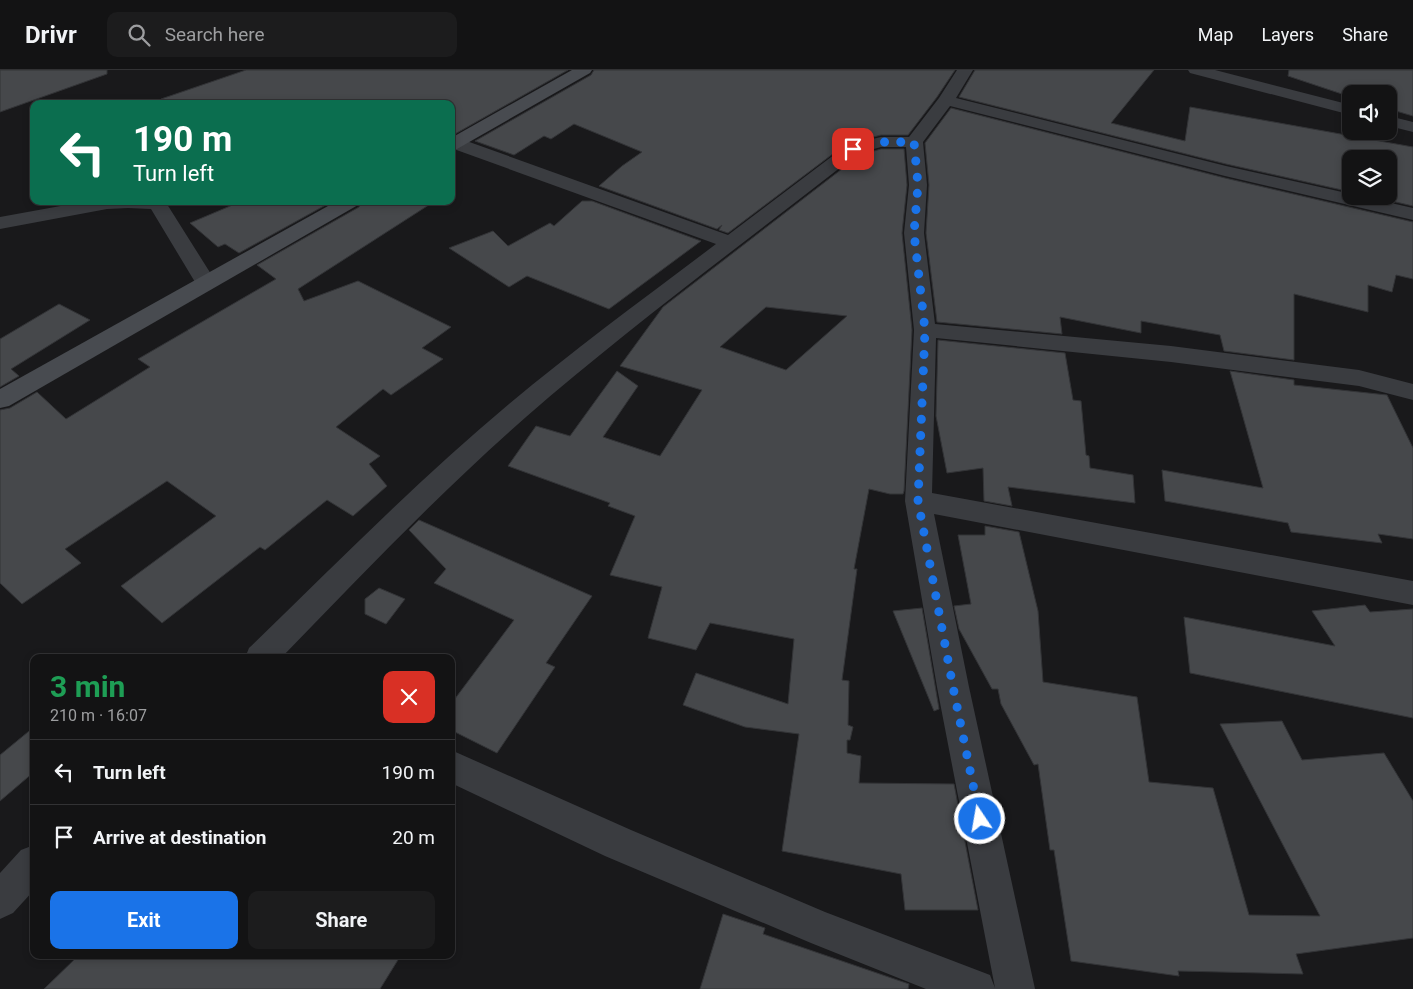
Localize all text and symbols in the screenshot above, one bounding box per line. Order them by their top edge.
search box [107,12,457,57]
text: Drivr [25,21,77,49]
icon: search [125,21,153,49]
text: Search here [165,23,265,46]
text: Map [1198,24,1233,45]
text: Layers [1261,24,1314,45]
text: Share [1342,24,1388,45]
map controls [1342,85,1397,205]
button: sound [1342,85,1397,140]
text: 190 m [133,119,232,160]
icon: left [50,120,115,185]
pin [832,128,874,170]
icon: arrive [839,135,867,163]
button: layers [1342,150,1397,205]
text: Turn left [133,161,214,186]
text: 3 min [50,669,125,704]
button: close [383,671,435,723]
text: 210 m · 16:07 [50,706,147,725]
icon: left [50,758,78,786]
text: Turn left [93,761,166,784]
text: 190 m [382,761,435,784]
position arrow [953,792,1005,844]
icon: arrive [50,823,78,851]
text: Arrive at destination [93,826,266,849]
text: 20 m [392,826,435,849]
button: Exit [50,891,238,949]
button: Share [248,891,435,949]

